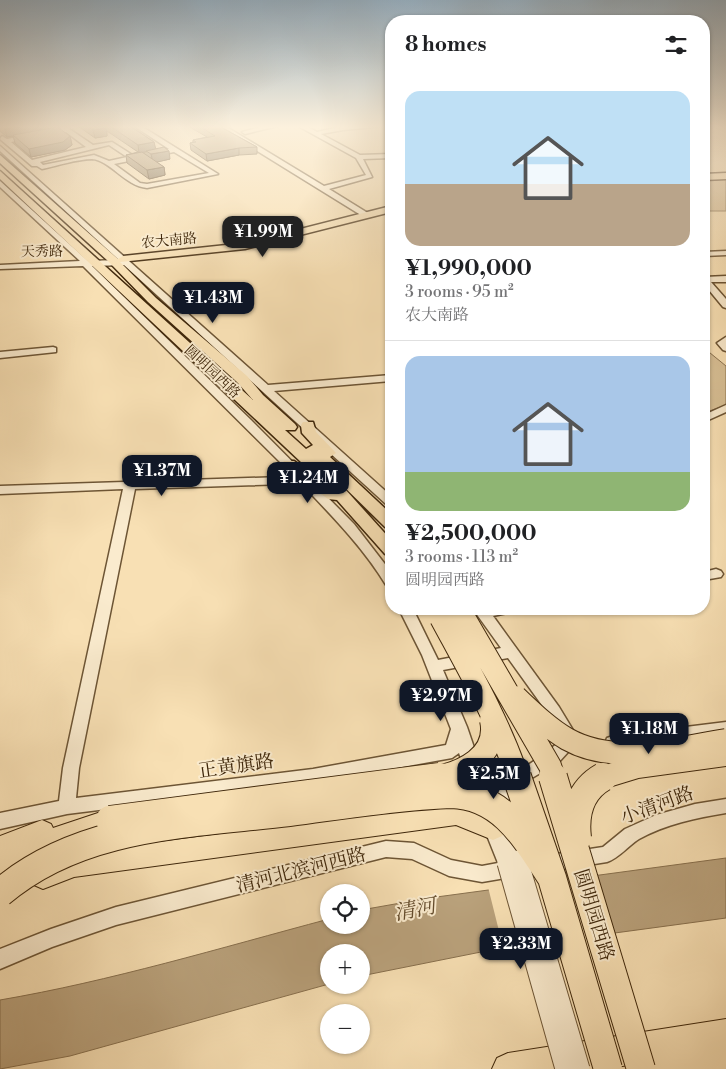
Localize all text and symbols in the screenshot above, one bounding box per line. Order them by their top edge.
icon: filters [662,31,690,59]
text: 8 homes [405,32,487,58]
icon: home [503,123,593,213]
pin: ¥1.99M [222,216,304,258]
text: ¥1.99M [233,222,293,242]
street label: 农大南路 [140,230,198,252]
street label: 天秀路 [21,243,63,261]
text: ¥1,990,000 [405,256,532,282]
pin: ¥1.43M [172,282,254,324]
text: 3 rooms · 95 m² [405,282,514,302]
text: ¥1.43M [183,288,243,308]
text: 农大南路 [405,305,469,325]
street label: 圆明园西路 [180,342,244,402]
icon: home [503,389,593,479]
pin: ¥1.37M [121,454,203,497]
text: ¥1.37M [133,461,191,481]
pin: ¥1.24M [267,462,349,504]
text: ¥1.24M [278,468,338,488]
text: ¥2,500,000 [405,521,537,547]
text: 3 rooms · 113 m² [405,547,518,567]
text: 圆明园西路 [405,570,485,590]
pin: ¥2.97M [400,680,482,722]
text: ¥2.97M [411,686,472,706]
pin: ¥1.18M [608,712,690,755]
text: ¥1.18M [620,719,678,739]
street label: 正黄旗路 [197,749,275,783]
pin: ¥2.5M [459,758,529,800]
text: ¥2.5M [468,764,520,784]
street label: 小清河路 [617,781,697,829]
street label: 清河北滨河西路 [234,842,368,898]
street label: 圆明园西路 [569,866,619,964]
map controls [320,884,370,1054]
button: locate [320,884,370,934]
water label: 清河 [392,892,442,927]
pin: ¥2.33M [480,928,562,970]
text: ¥2.33M [491,934,551,954]
button: + [320,944,370,994]
button: − [320,1004,370,1054]

